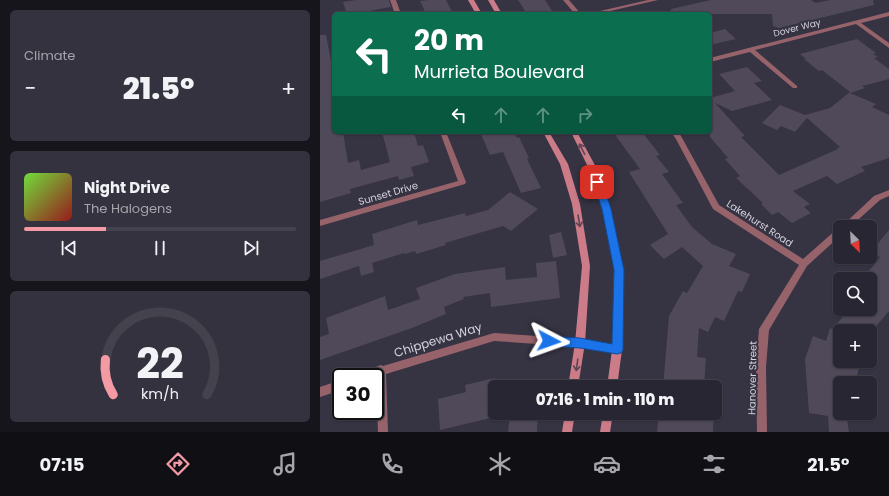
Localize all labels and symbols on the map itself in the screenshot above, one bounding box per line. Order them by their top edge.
street label: Dover Way [772,16,822,40]
one-way arrow [578,143,586,155]
pin [580,165,614,199]
street label: Sunset Drive [357,178,420,209]
street label: Lakehurst Road [724,196,796,251]
one-way arrow [575,214,583,227]
north arrow [833,220,877,264]
street label: Chippewa Way [392,318,484,361]
position arrow [528,320,570,362]
street label: Hanover Street [744,341,761,415]
one-way arrow [573,358,581,371]
speed limit sign: 30 [332,368,384,420]

